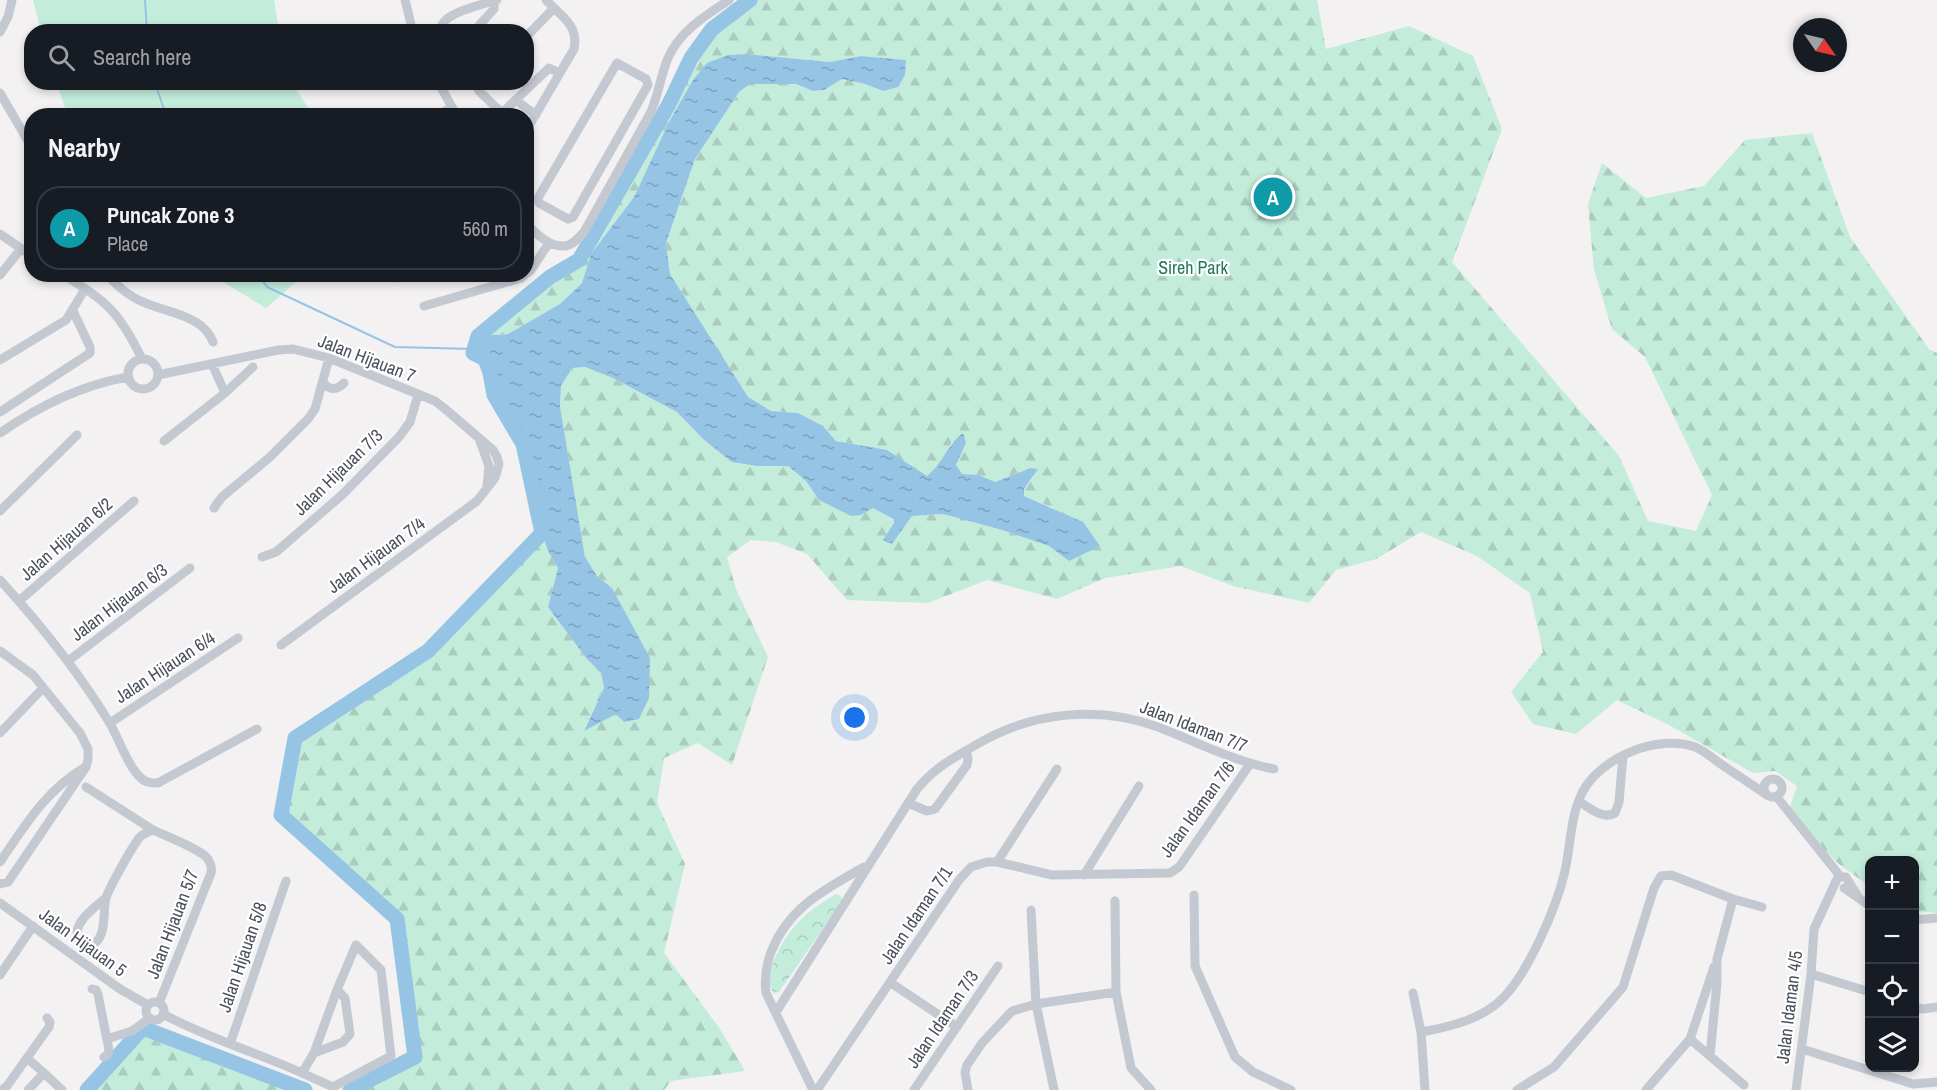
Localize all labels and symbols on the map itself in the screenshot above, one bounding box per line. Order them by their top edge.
north arrow [1793,18,1847,72]
pin: A [1254,174,1292,220]
park label: Sireh Park [1158,255,1228,280]
street label: Jalan Hijauan 7 [315,328,419,388]
street label: Jalan Hijauan 7/3 [288,423,388,521]
street label: Jalan Hijauan 6/2 [14,492,118,586]
street label: Jalan Hijauan 7/4 [322,511,430,599]
street label: Jalan Hijauan 6/3 [66,557,172,647]
street label: Jalan Hijauan 6/4 [110,625,220,709]
street label: Jalan Idaman 7/7 [1137,694,1251,758]
your location [840,703,869,732]
street label: Jalan Idaman 7/6 [1154,756,1240,862]
street label: Jalan Idaman 7/1 [874,860,958,969]
street label: Jalan Hijauan 5/7 [140,866,204,982]
street label: Jalan Hijauan 5/8 [211,899,273,1015]
street label: Jalan Hijauan 5 [34,902,132,982]
street label: Jalan Idaman 4/5 [1770,949,1808,1065]
street label: Jalan Idaman 7/3 [900,965,984,1073]

